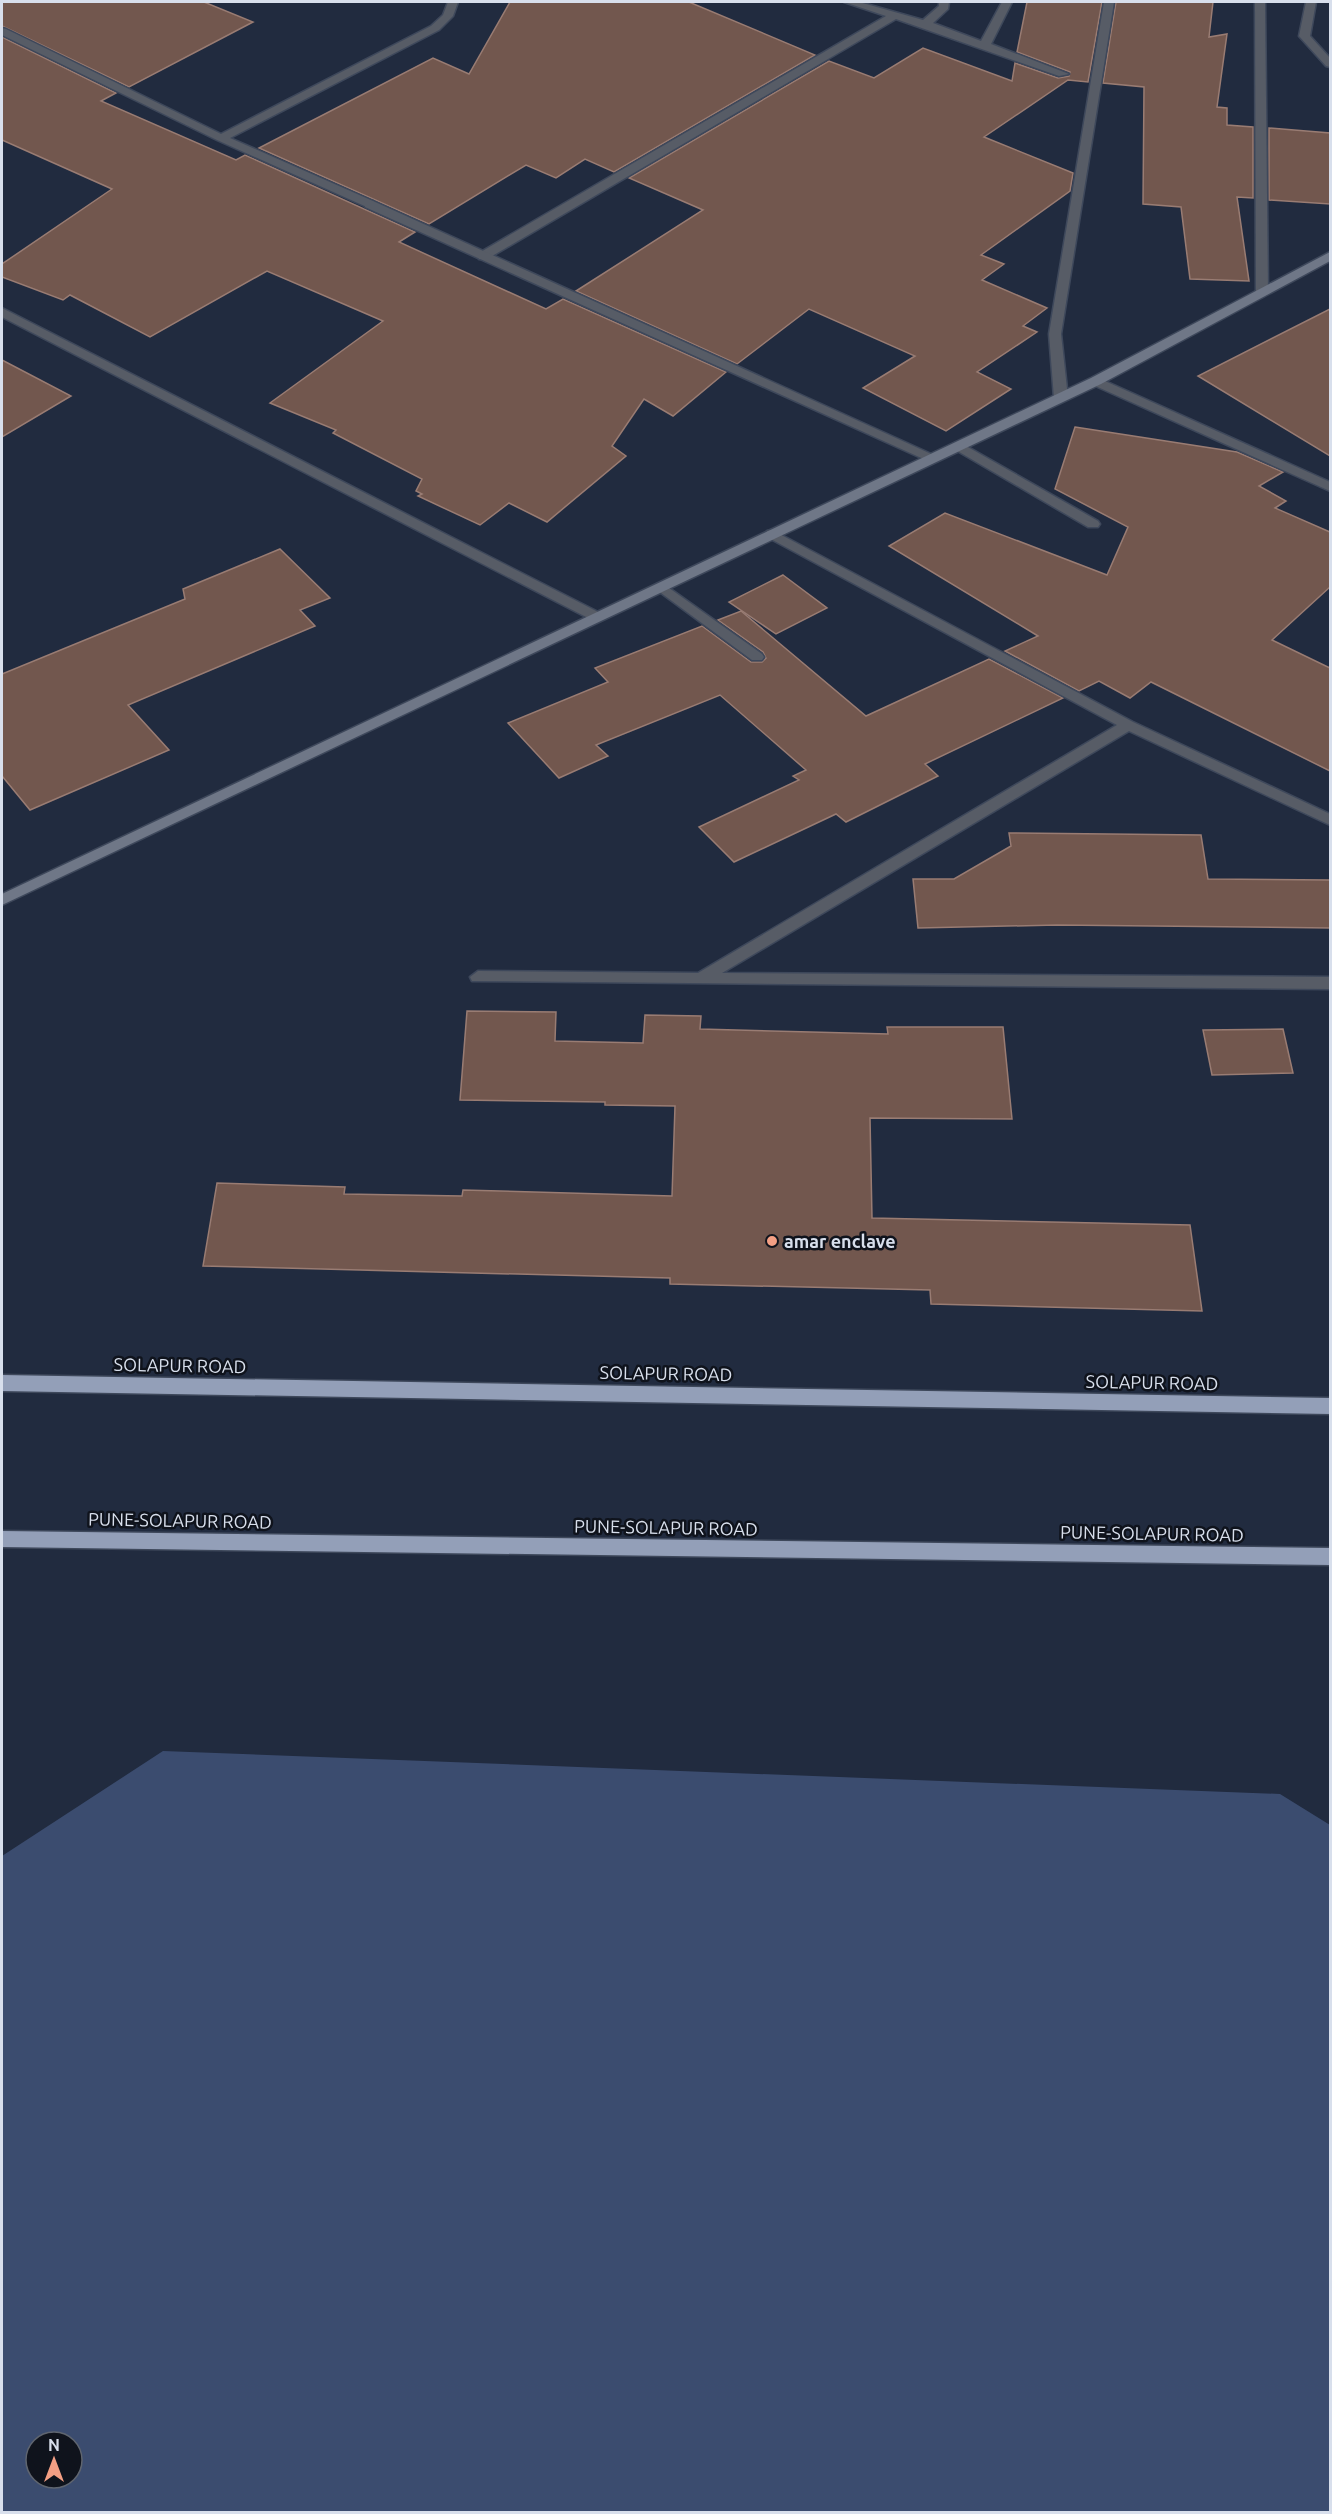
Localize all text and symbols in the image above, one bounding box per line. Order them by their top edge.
place label: amar enclave [784,1231,896,1251]
marker: amar enclave [765,1234,779,1248]
street label: SOLAPUR ROAD [114,1354,246,1376]
street label: SOLAPUR ROAD [600,1362,732,1384]
street label: SOLAPUR ROAD [1086,1371,1218,1393]
street label: PUNE-SOLAPUR ROAD [88,1508,272,1532]
street label: PUNE-SOLAPUR ROAD [574,1515,758,1539]
street label: PUNE-SOLAPUR ROAD [1060,1521,1244,1545]
north arrow [24,2430,84,2490]
text: N [48,2436,60,2454]

